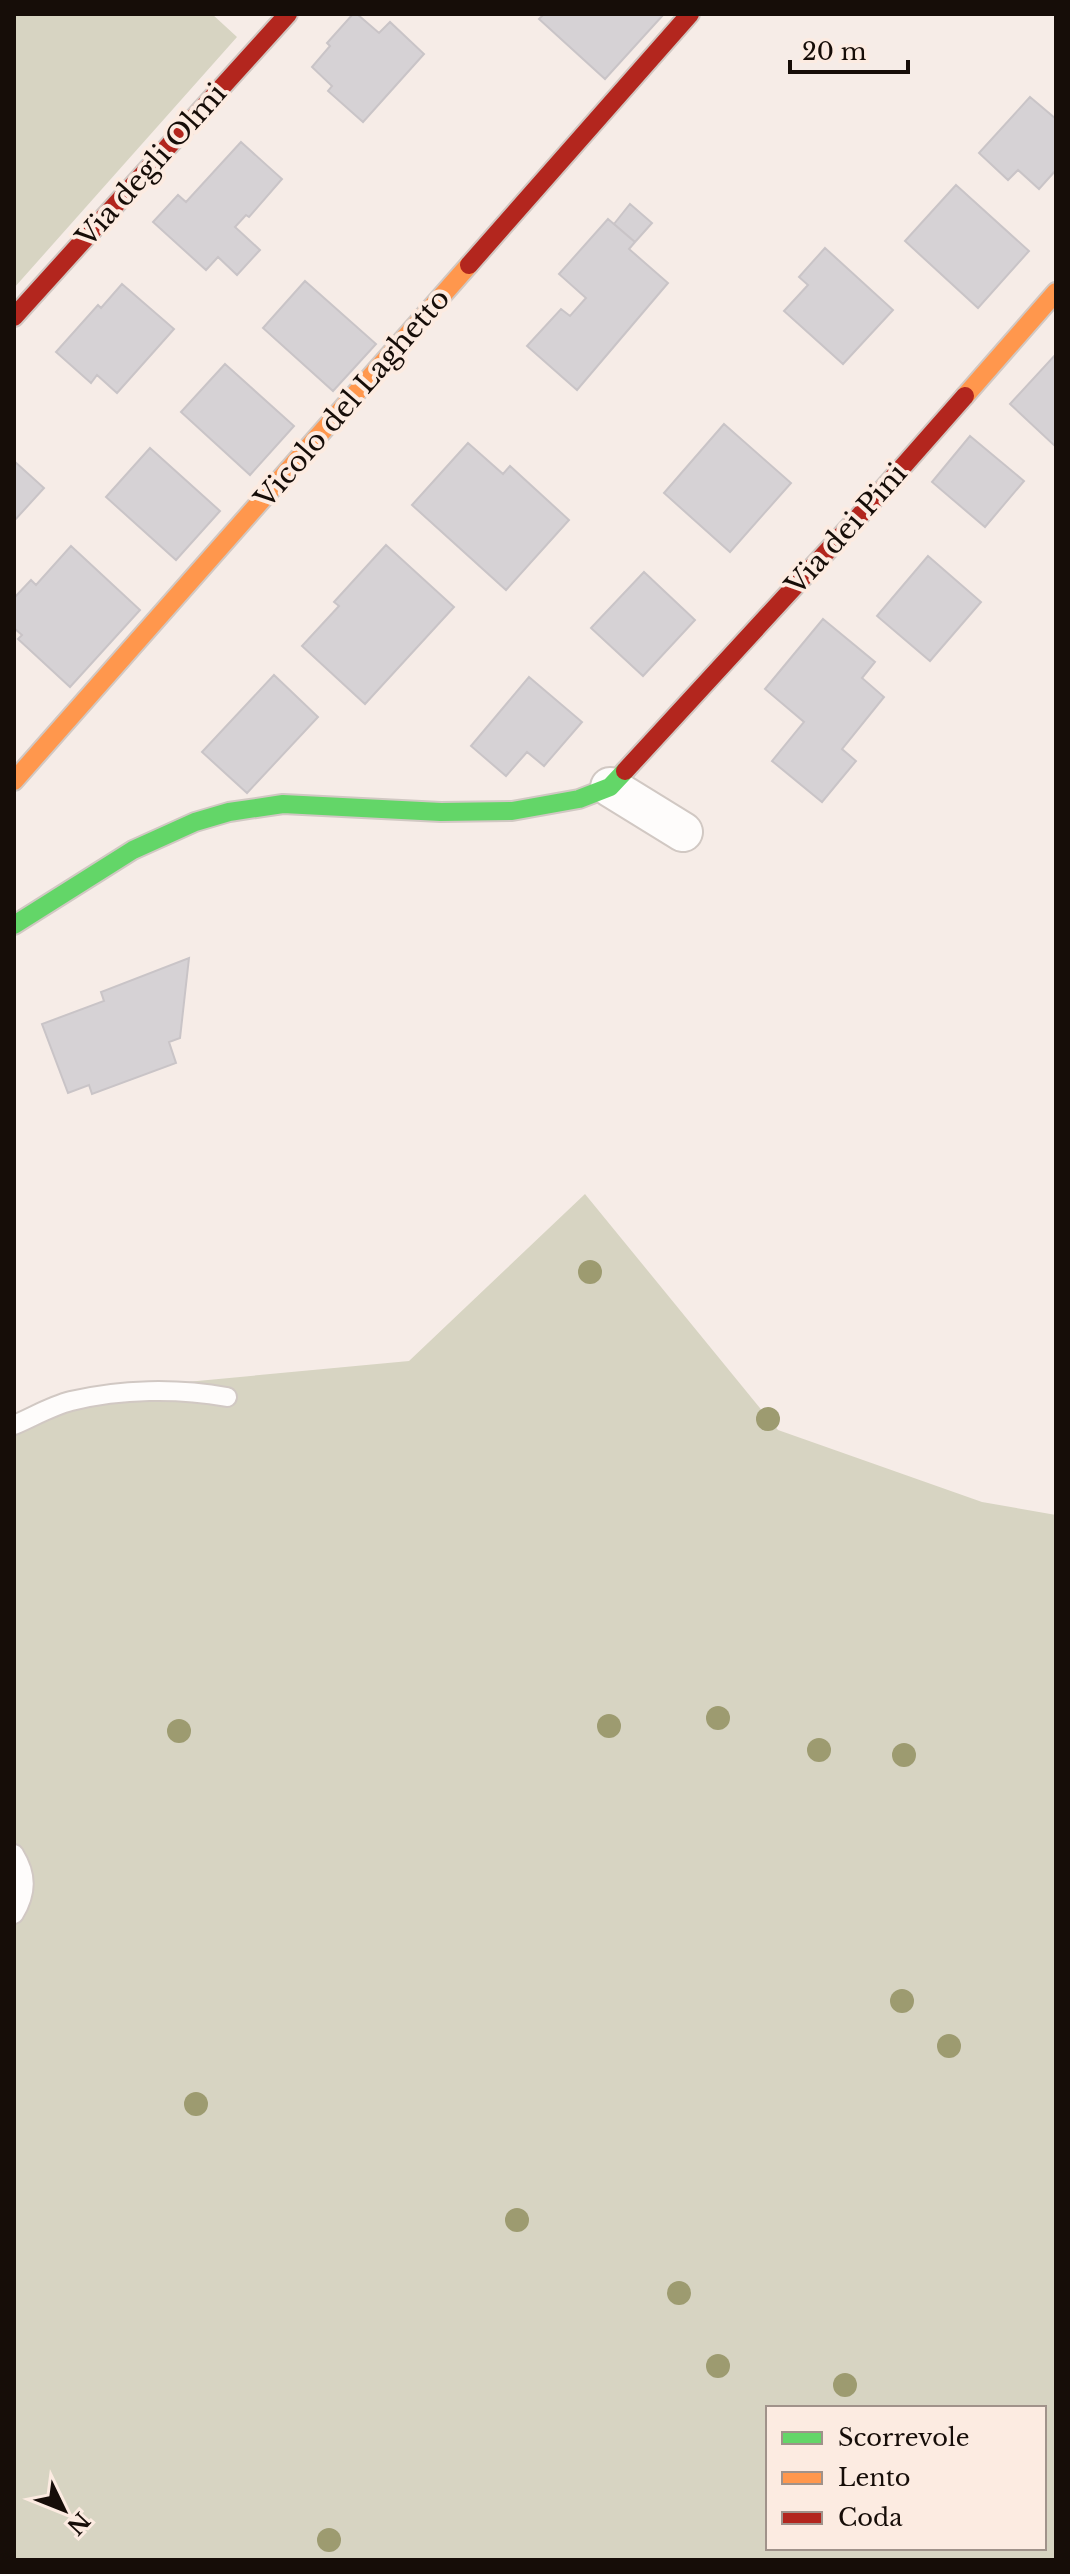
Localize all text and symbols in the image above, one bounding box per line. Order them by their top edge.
scale bar [790,24,908,74]
text: 20 m [802,37,867,66]
street label: Via degli Olmi [68,76,234,255]
street label: Vicolo del Laghetto [247,281,457,516]
street label: Via dei Pini [778,456,914,603]
legend [766,2406,1046,2550]
text: Scorrevole [838,2423,969,2452]
text: Lento [838,2463,911,2492]
north arrow [24,2470,104,2550]
text: Coda [838,2503,903,2532]
text: N [61,2507,95,2540]

